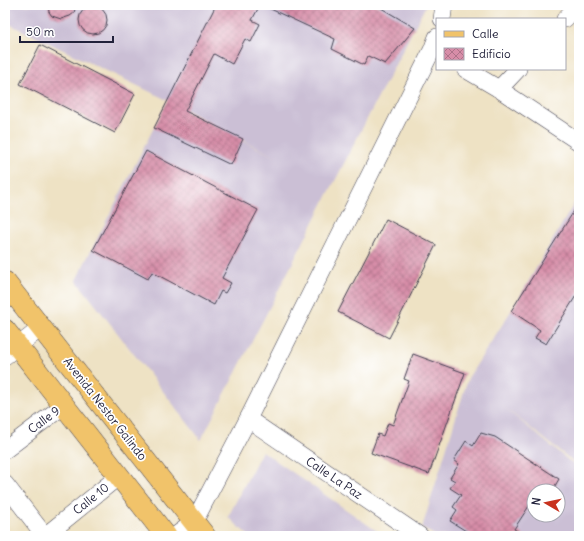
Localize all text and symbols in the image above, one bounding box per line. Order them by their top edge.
scale bar [20,18,113,44]
legend [436,18,566,70]
text: 50 m [26,24,55,39]
text: Calle [472,26,499,41]
text: Edificio [472,46,511,61]
street label: Avenida Nestor Galindo [61,354,150,463]
street label: Calle 9 [25,403,63,437]
street label: Calle La Paz [303,453,366,502]
street label: Calle 10 [70,479,112,518]
north arrow [526,483,566,523]
text: N [529,497,544,506]

